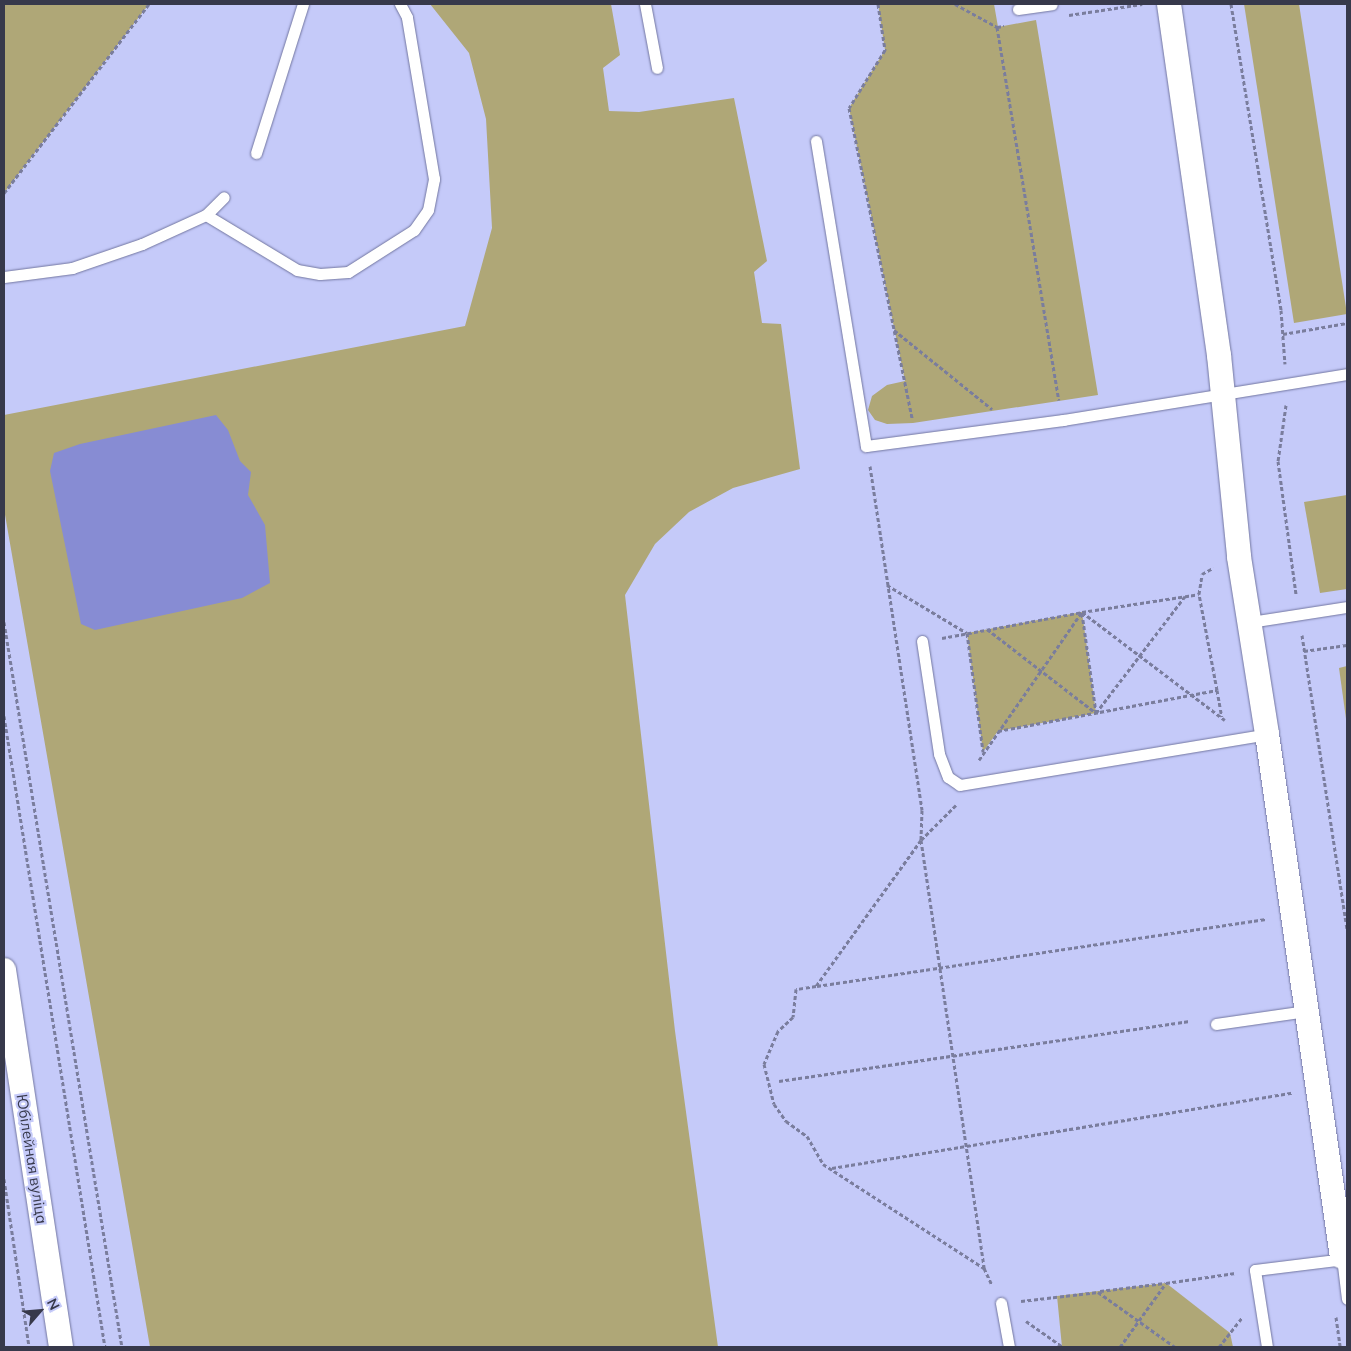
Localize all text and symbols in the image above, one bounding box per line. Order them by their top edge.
street label: Юбілейная вуліца [13,1093,51,1225]
north arrow [15,1286,65,1336]
text: N [43,1295,64,1313]

